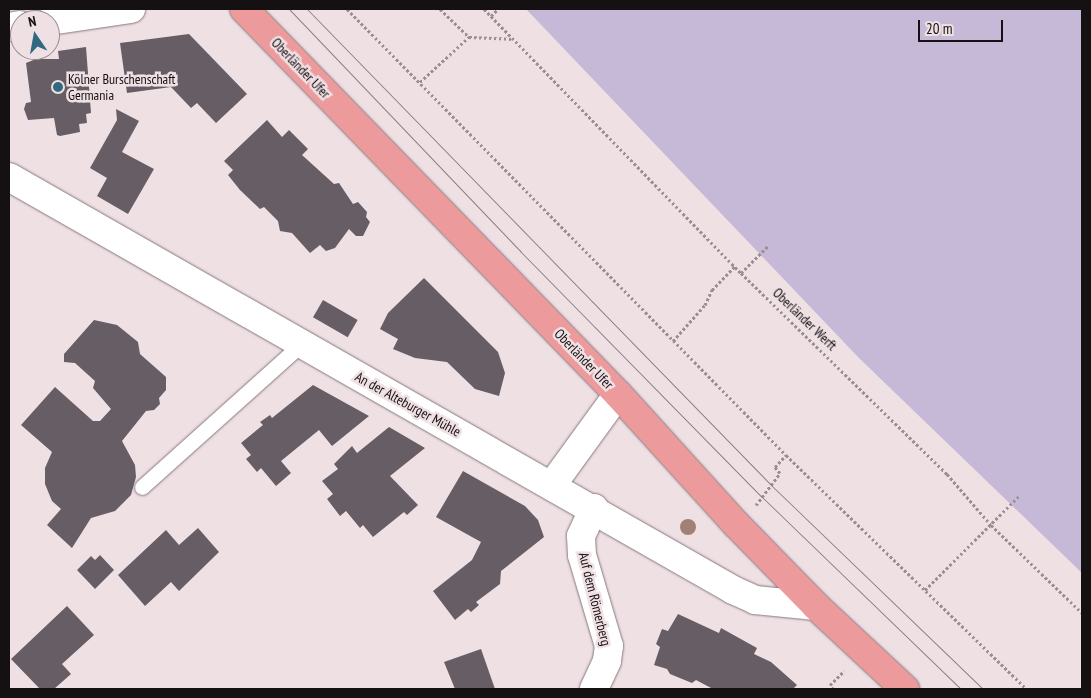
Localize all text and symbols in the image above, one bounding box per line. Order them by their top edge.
north arrow [10,10,60,60]
scale bar [921,10,1006,42]
text: N [27,12,38,31]
text: 20 m [926,19,952,38]
street label: Oberländer Ufer [268,34,334,102]
place label: Kölner Burschenschaft Germania [68,71,175,104]
marker: Kölner Burschenschaft Germania [52,81,64,93]
street label: Oberländer Werft [769,284,841,354]
street label: Oberländer Ufer [551,325,617,393]
street label: An der Alteburger Mühle [352,368,464,440]
street label: Auf dem Römerberg [575,550,615,648]

